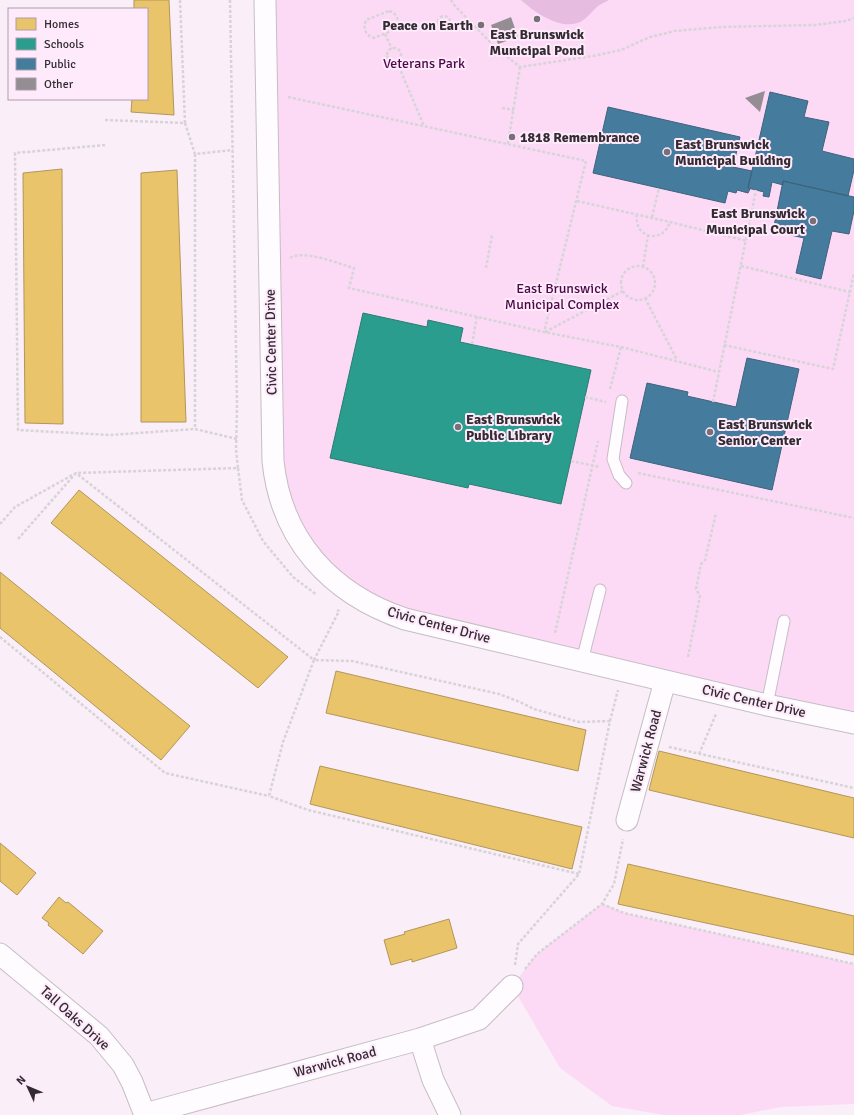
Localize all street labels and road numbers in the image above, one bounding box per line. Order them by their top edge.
street label: Civic Center Drive [262,289,280,395]
street label: Civic Center Drive [386,603,492,647]
street label: Civic Center Drive [700,681,808,721]
street label: Warwick Road [627,708,665,794]
street label: Tall Oaks Drive [37,982,113,1054]
street label: Warwick Road [292,1043,378,1081]

